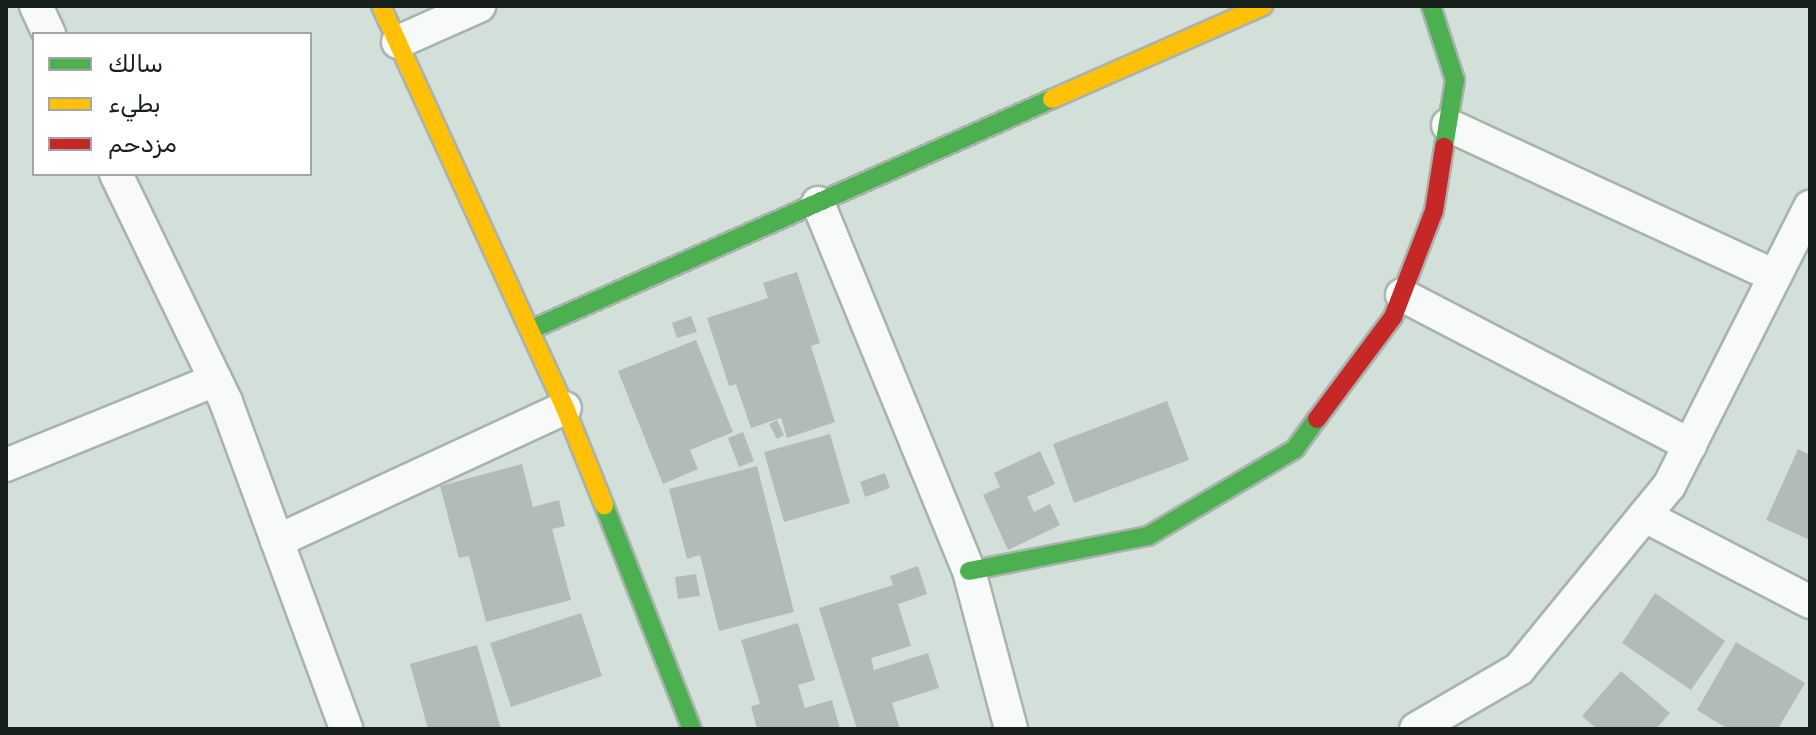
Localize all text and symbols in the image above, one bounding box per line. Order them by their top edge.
legend [32,32,312,176]
text: سالك [108,50,163,78]
text: بطيء [108,90,161,118]
text: مزدحم [108,130,177,158]

